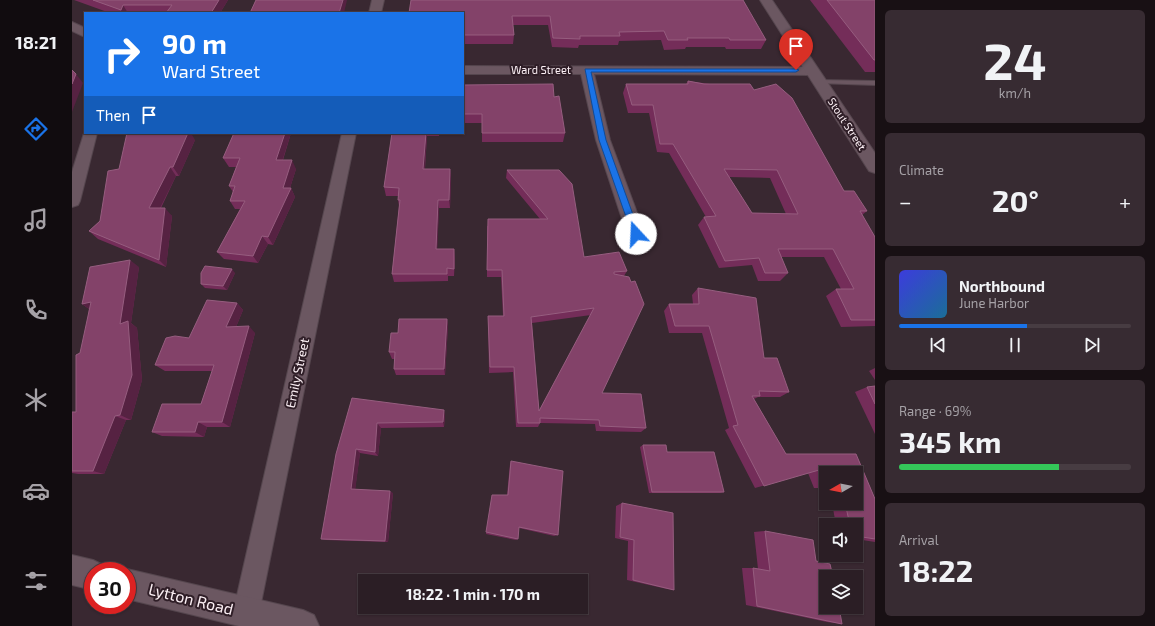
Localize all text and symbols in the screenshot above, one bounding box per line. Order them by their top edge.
text: 90 m [162,26,227,60]
icon: right [96,28,148,80]
text: 24 [983,28,1047,90]
pin [779,29,813,70]
text: 18:21 [15,31,57,53]
icon: arrive [785,35,807,57]
text: Ward Street [162,60,260,82]
street label: Ward Street [511,63,571,76]
text: km/h [999,85,1031,101]
street label: Stout Street [826,95,869,152]
icon: arrive [138,104,160,126]
text: Then [96,106,130,124]
icon: directions [22,115,50,143]
text: Climate [899,162,944,178]
text: 20° [992,182,1039,218]
text: − [899,188,912,214]
text: + [1119,188,1131,214]
icon: music [22,206,50,234]
position arrow [615,213,657,255]
text: Northbound [959,277,1045,295]
text: June Harbor [959,295,1029,311]
icon: phone [22,296,50,324]
icon: previous [927,334,949,356]
icon: pause [1004,334,1026,356]
icon: next [1081,334,1103,356]
street label: Emily Street [282,337,312,409]
icon: climate [22,386,50,414]
text: Range · 69% [899,403,971,419]
text: 345 km [899,423,1001,459]
north arrow [819,466,863,510]
map controls [819,466,863,614]
icon: car [22,477,50,505]
button: sound [819,518,863,562]
text: Arrival [899,532,939,548]
text: 18:22 [899,552,973,588]
speed limit sign: 30 [84,562,136,614]
icon: filters [22,567,50,595]
button: layers [819,570,863,614]
street label: Lytton Road [147,579,235,618]
text: 18:22 · 1 min · 170 m [406,585,540,603]

